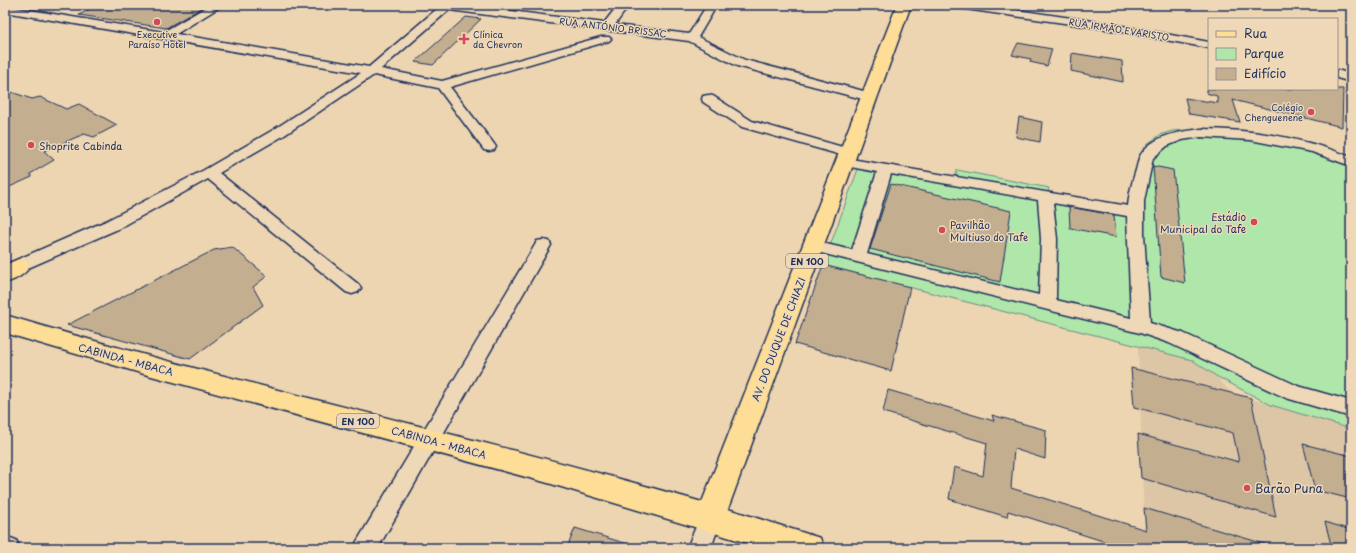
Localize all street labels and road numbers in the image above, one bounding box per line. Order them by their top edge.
street label: RUA ANTÓNIO BRISSAC [558,13,668,41]
street label: RUA IRMÃO EVARISTO [1068,14,1170,44]
road number: EN 100 [786,254,828,268]
street label: AV. DO DUQUE DE CHIAZI [747,275,809,403]
street label: CABINDA - MBACA [77,339,176,379]
road number: EN 100 [337,414,379,428]
street label: CABINDA - MBACA [390,422,489,462]

